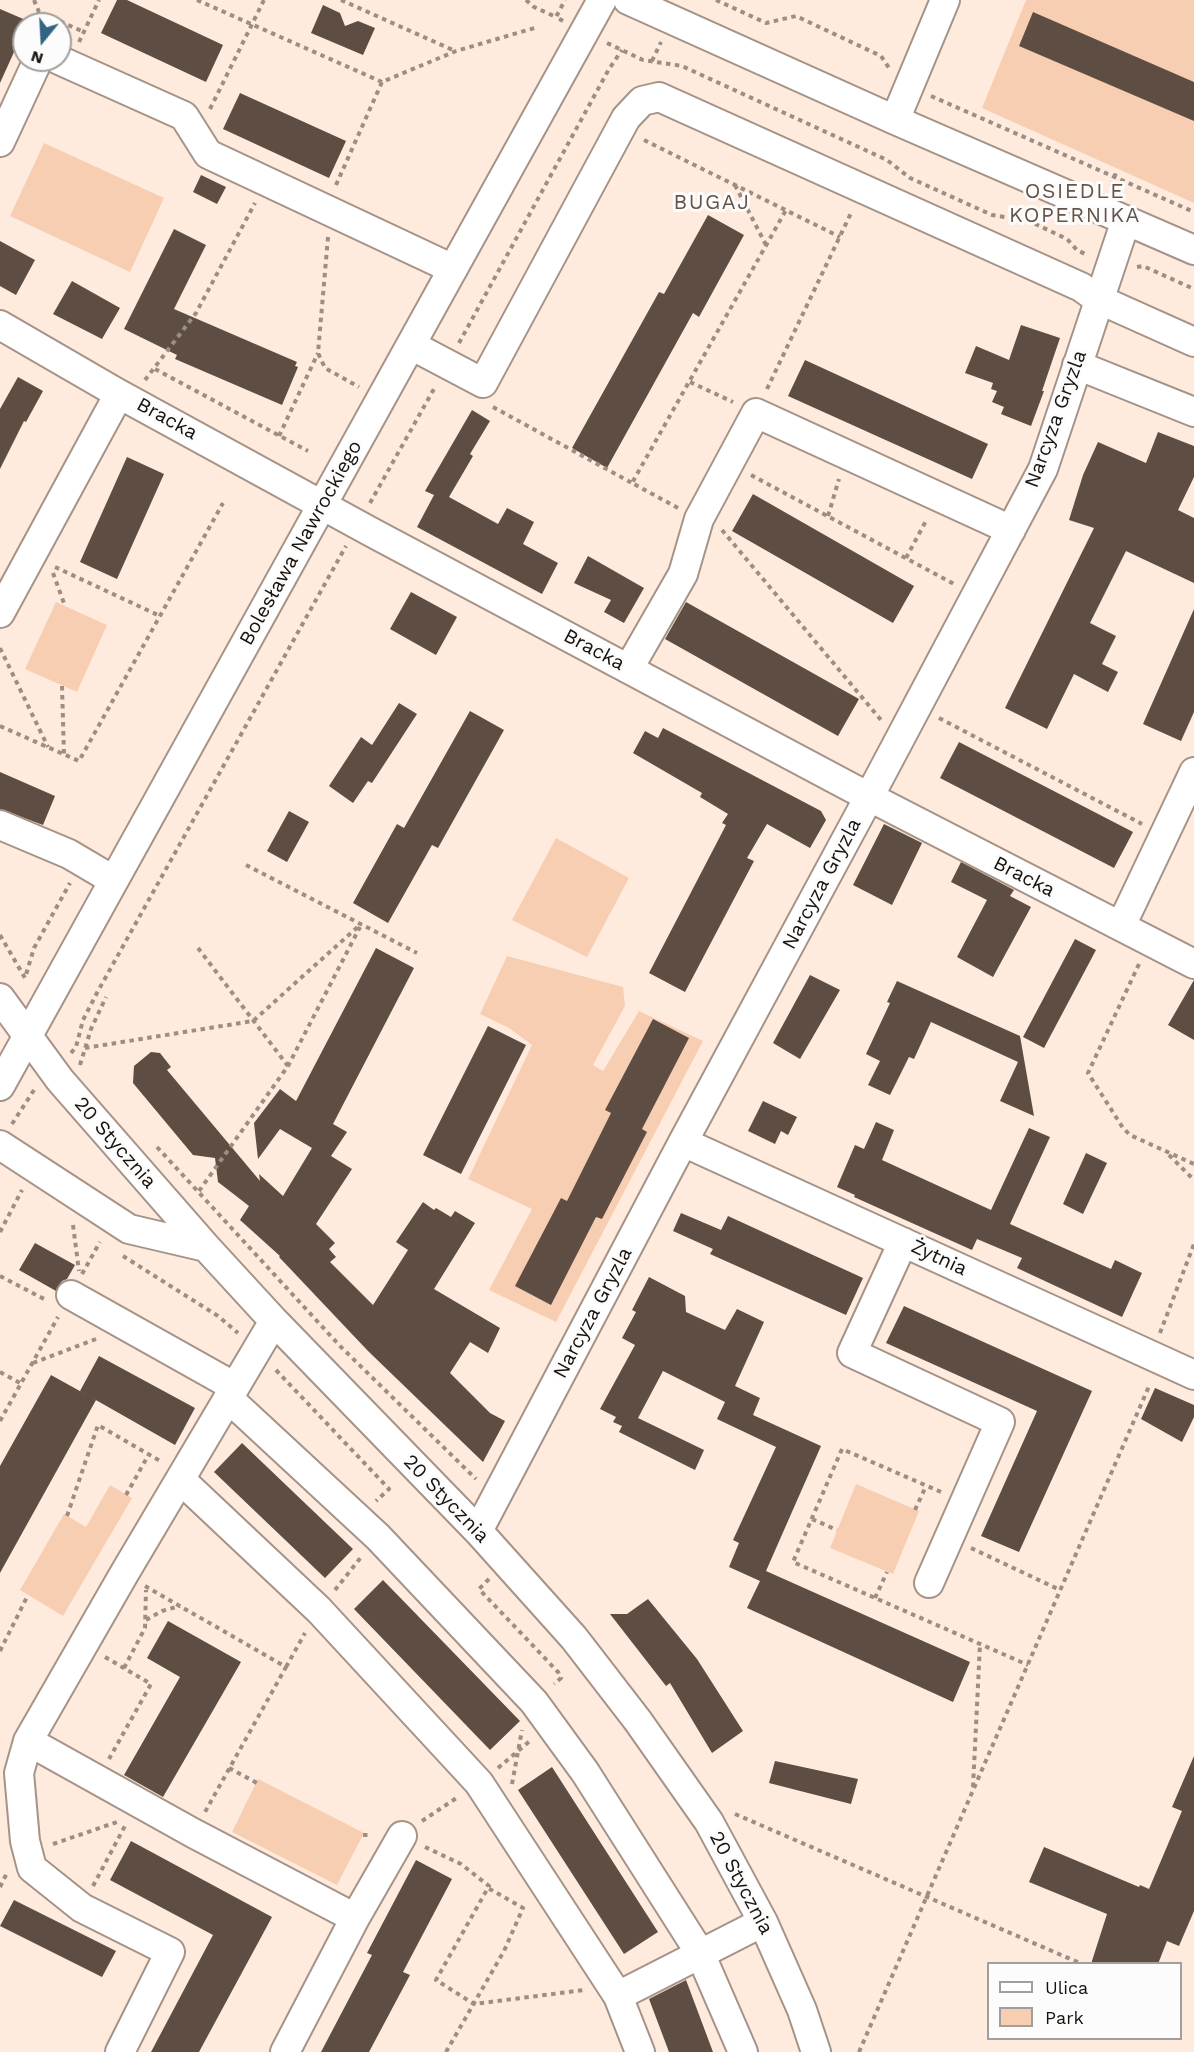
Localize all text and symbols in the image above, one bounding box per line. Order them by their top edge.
north arrow [12,12,72,72]
text: N [28,47,45,69]
district label: OSIEDLE KOPERNIKA [1009,179,1141,229]
district label: BUGAJ [673,190,751,216]
street label: Narcyza Gryzla [1020,347,1092,491]
street label: Bracka [132,393,202,445]
street label: Bolesława Nawrockiego [235,436,367,650]
street label: Bracka [559,624,629,676]
street label: Narcyza Gryzla [777,814,867,954]
street label: Bracka [989,851,1059,903]
street label: 20 Stycznia [69,1092,161,1194]
street label: Żytnia [907,1235,971,1281]
street label: Narcyza Gryzla [548,1243,638,1383]
street label: 20 Stycznia [398,1450,494,1548]
street label: 20 Stycznia [704,1827,778,1939]
legend [987,1962,1182,2040]
text: Ulica [1045,1977,1088,1998]
text: Park [1045,2007,1084,2028]

